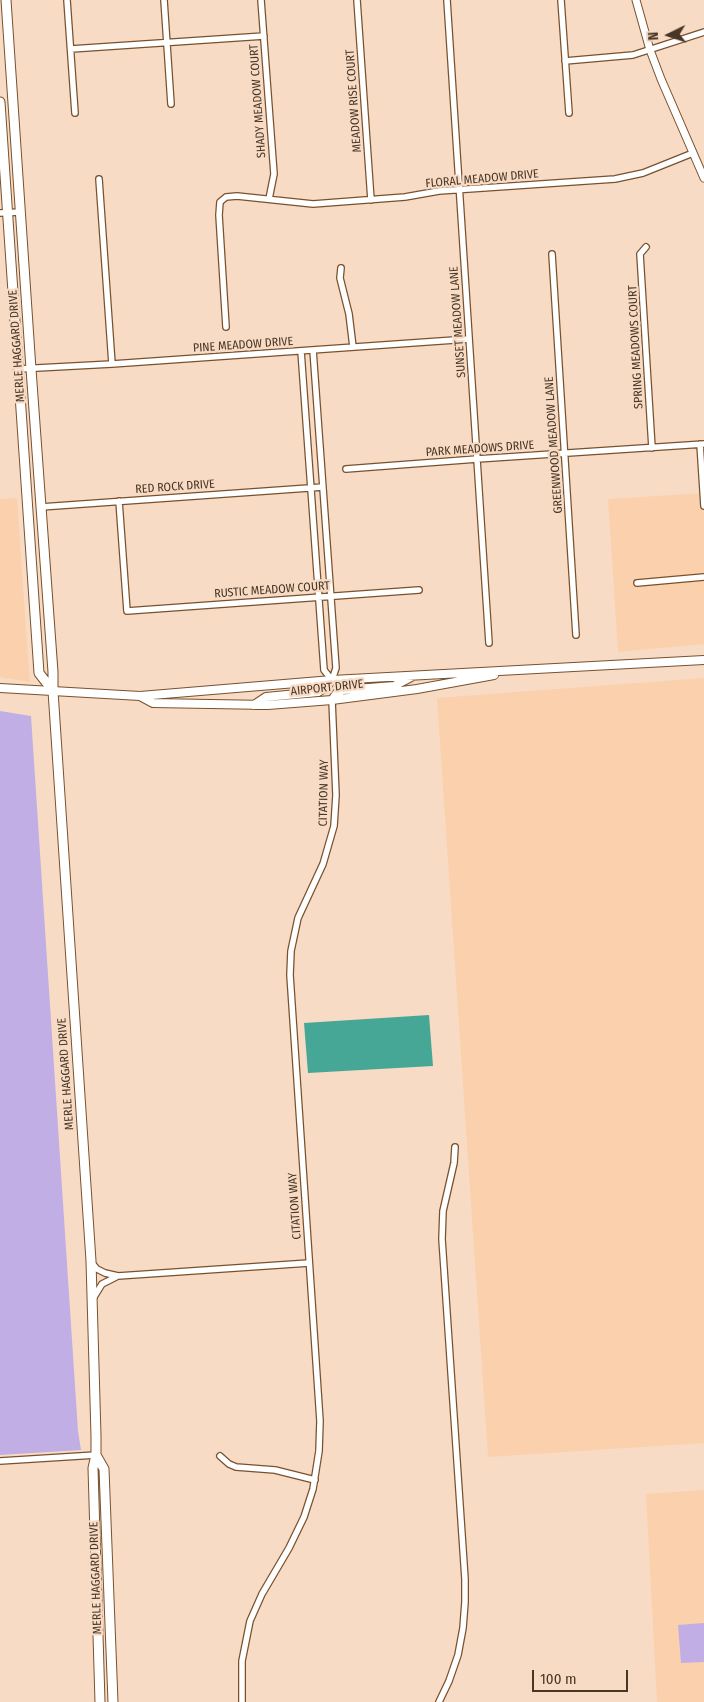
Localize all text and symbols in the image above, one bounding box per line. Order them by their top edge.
north arrow [644,10,694,60]
text: N [645,31,662,41]
street label: SHADY MEADOW COURT [247,44,269,158]
street label: MEADOW RISE COURT [343,49,365,153]
street label: FLORAL MEADOW DRIVE [425,167,539,191]
street label: SUNSET MEADOW LANE [447,266,469,378]
street label: SPRING MEADOWS COURT [626,285,646,409]
street label: MERLE HAGGARD DRIVE [6,289,28,403]
street label: PINE MEADOW DRIVE [192,334,294,356]
street label: GREENWOOD MEADOW LANE [542,376,566,514]
street label: PARK MEADOWS DRIVE [425,438,535,460]
street label: RED ROCK DRIVE [135,477,215,497]
street label: RUSTIC MEADOW COURT [214,579,330,601]
street label: AIRPORT DRIVE [290,677,364,699]
street label: CITATION WAY [316,759,332,827]
street label: MERLE HAGGARD DRIVE [55,1017,77,1131]
street label: CITATION WAY [285,1172,305,1240]
street label: MERLE HAGGARD DRIVE [87,1521,105,1635]
scale bar [534,1660,630,1692]
text: 100 m [540,1670,577,1688]

